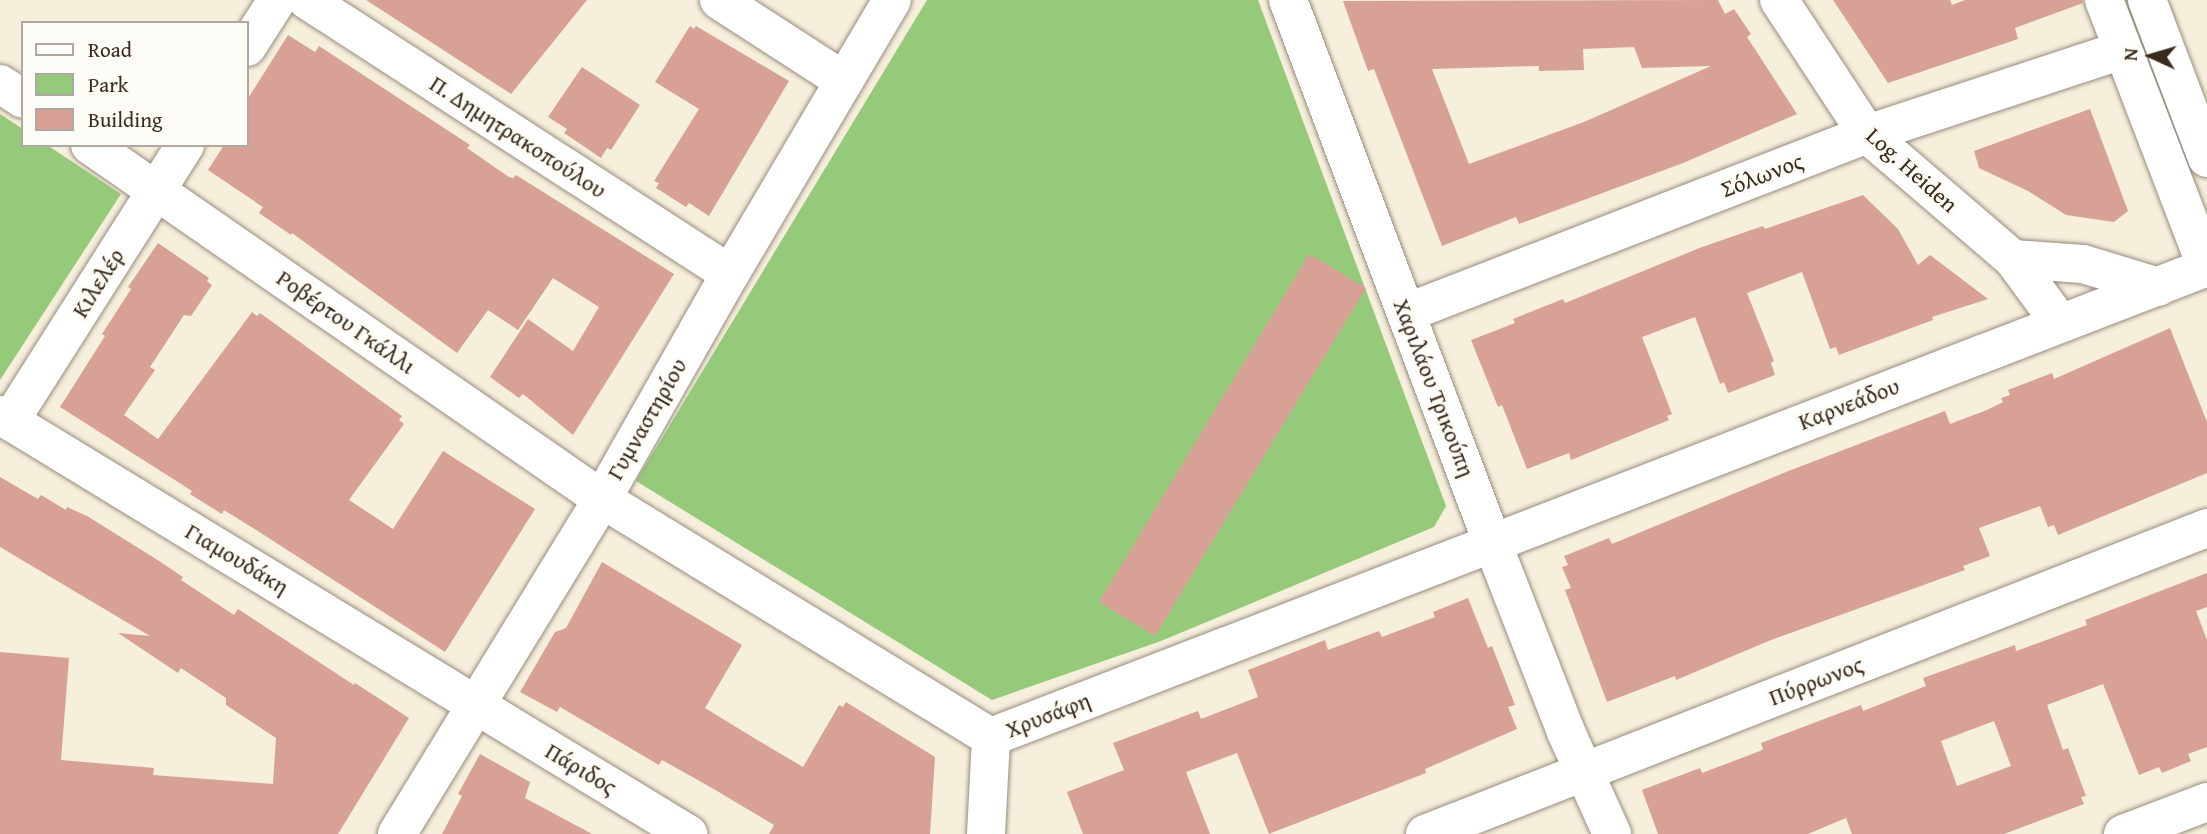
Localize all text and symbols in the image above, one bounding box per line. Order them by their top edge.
legend [21,21,248,147]
north arrow [2116,21,2186,91]
text: Road [88,34,132,65]
text: N [2116,47,2144,62]
text: Park [88,69,129,100]
street label: Π. Δημητρακοπούλου [425,70,611,204]
text: Building [88,104,162,135]
street label: Log. Heiden [1861,122,1963,218]
street label: Σόλωνος [1717,147,1807,203]
street label: Κιλελέρ [66,243,130,323]
street label: Ροβέρτου Γκάλλι [271,264,421,380]
street label: Χαριλάου Τρικούπη [1387,295,1481,481]
street label: Γυμναστηρίου [601,353,693,485]
street label: Καρνεάδου [1795,372,1903,436]
street label: Γιαμουδάκη [180,517,294,601]
street label: Πύρρωνος [1765,650,1867,712]
street label: Χρυσάφη [1002,686,1094,744]
street label: Πάριδος [540,737,622,801]

